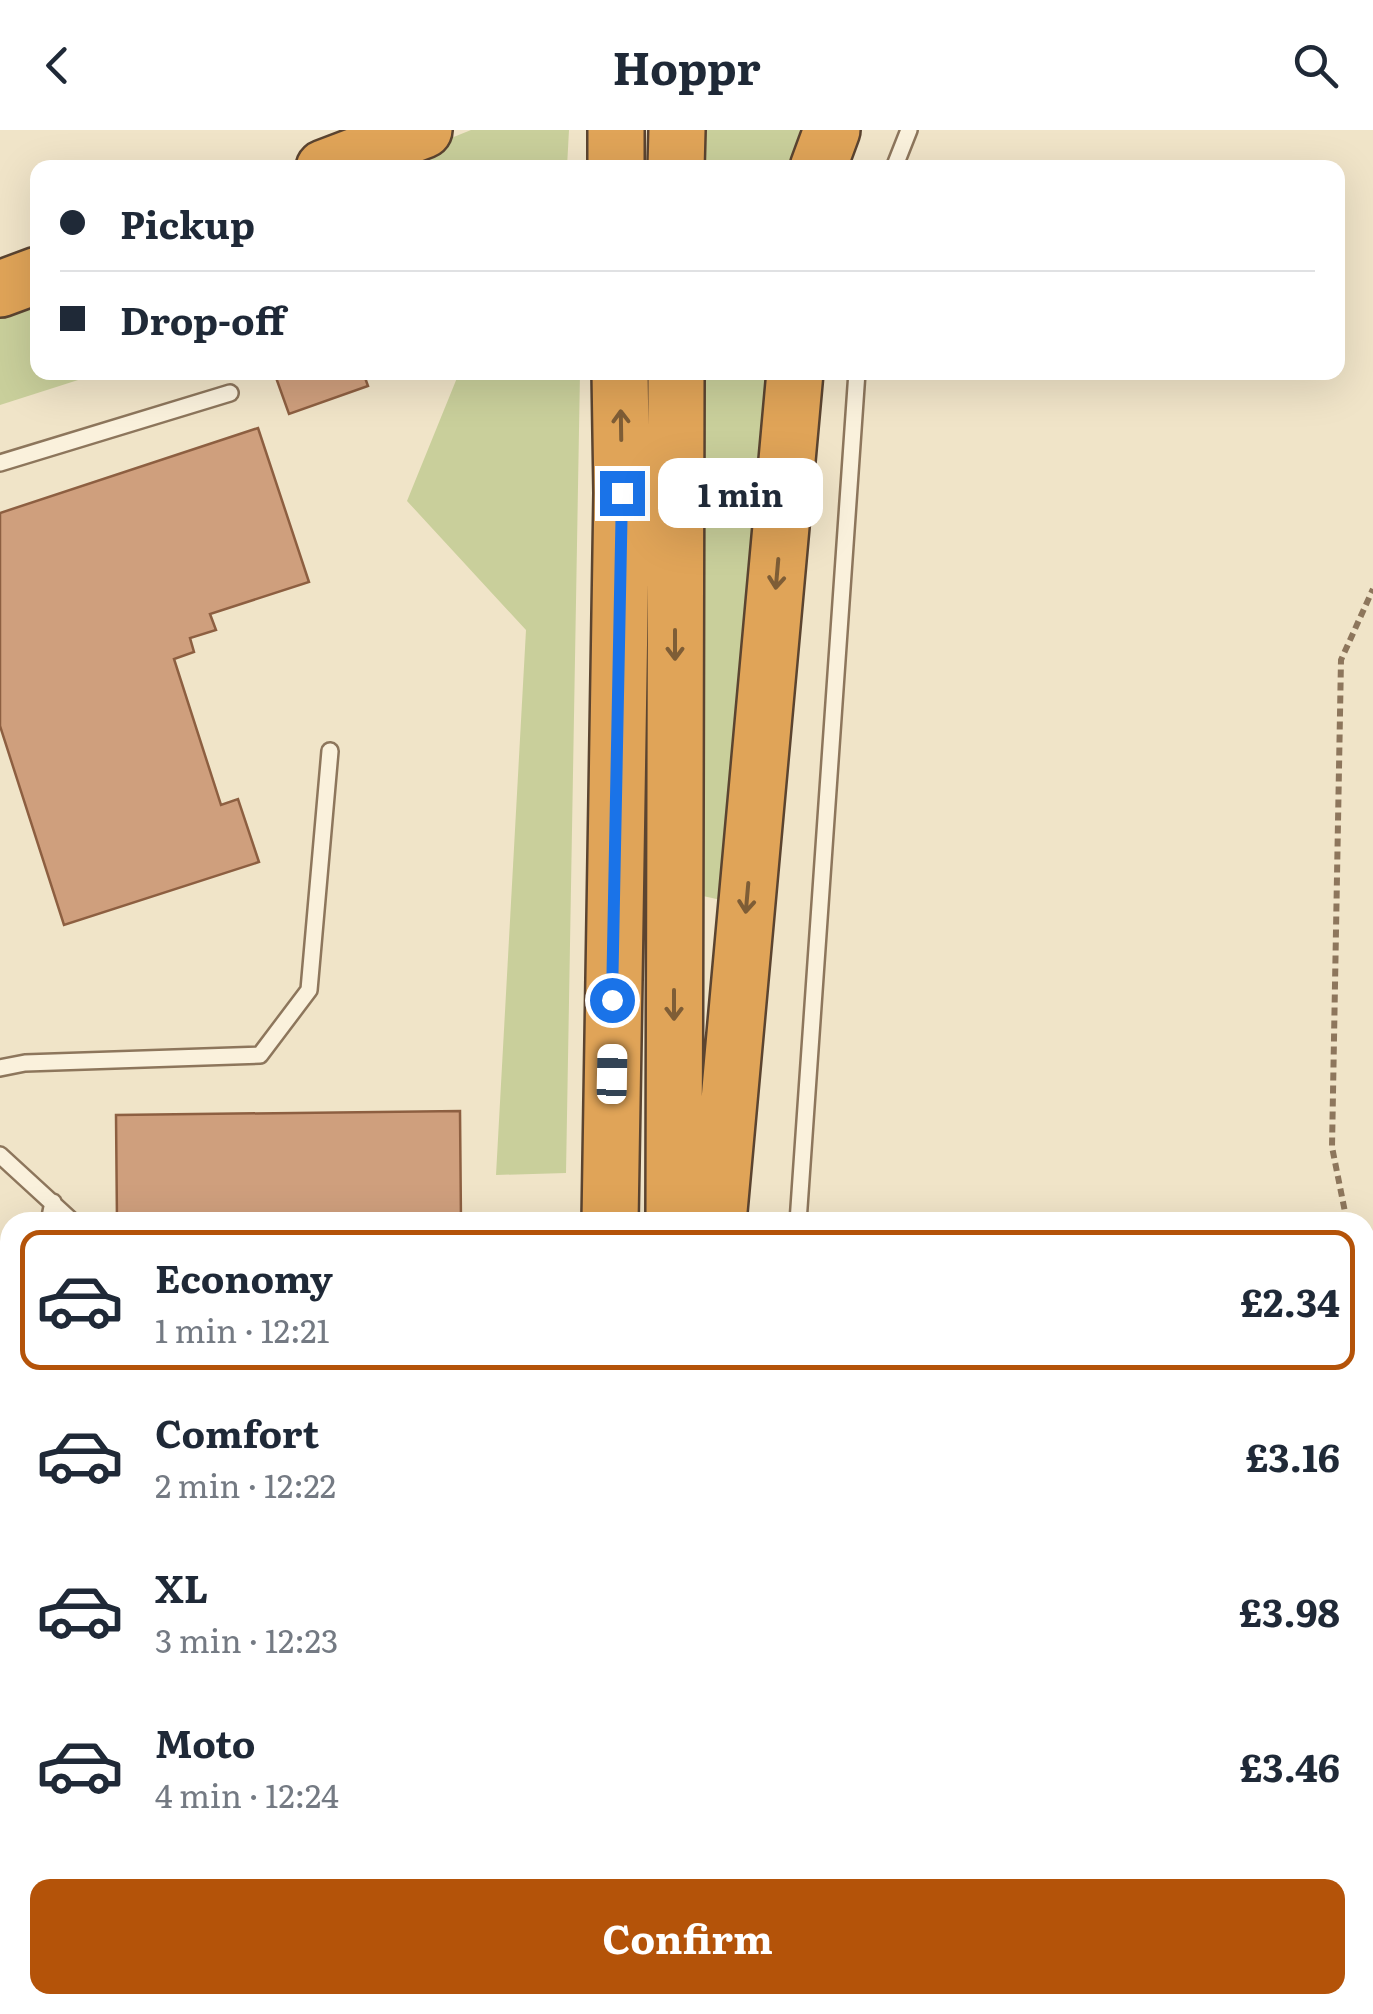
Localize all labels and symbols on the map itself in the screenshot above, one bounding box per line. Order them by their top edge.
one-way arrow [612,410,630,442]
callout: 1 min [657,458,822,528]
route end [600,471,645,516]
one-way arrow [767,558,786,590]
one-way arrow [666,628,684,660]
one-way arrow [738,881,757,913]
route start [590,978,635,1023]
one-way arrow [664,988,684,1020]
car [596,1044,628,1104]

